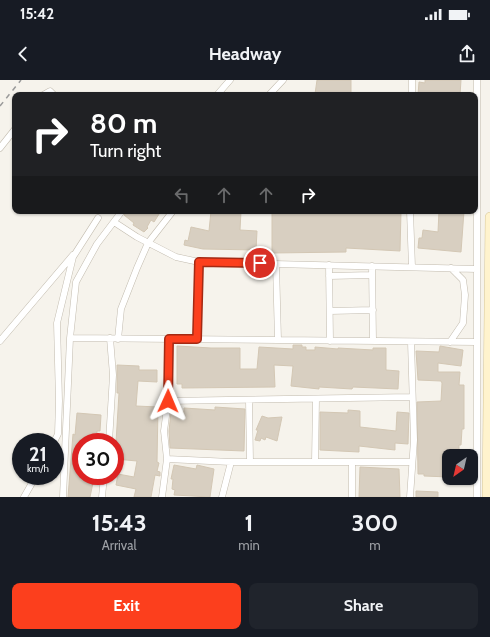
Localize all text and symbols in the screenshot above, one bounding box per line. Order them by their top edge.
text: 15:42 [20,5,54,23]
icon: back [12,43,34,65]
text: Headway [209,43,281,65]
icon: share [456,43,478,65]
text: 80 m [90,106,157,140]
icon: right [24,108,76,160]
text: Turn right [90,140,161,162]
icon: left [171,184,193,206]
icon: ahead [213,184,235,206]
icon: ahead [255,184,277,206]
icon: right [297,184,319,206]
pin [243,246,277,280]
icon: arrive [249,252,271,274]
position arrow [147,380,189,422]
speed limit sign: 30 [72,433,124,485]
text: 21 [29,442,47,466]
north arrow [442,449,478,485]
map controls [442,449,478,485]
text: km/h [27,462,49,475]
text: 15:43 [92,508,147,537]
text: 1 [245,508,253,537]
text: 300 [351,508,398,537]
text: Arrival [102,537,136,553]
text: min [238,537,260,553]
text: m [369,537,381,553]
button: Exit [12,583,241,629]
button: Share [249,583,478,629]

